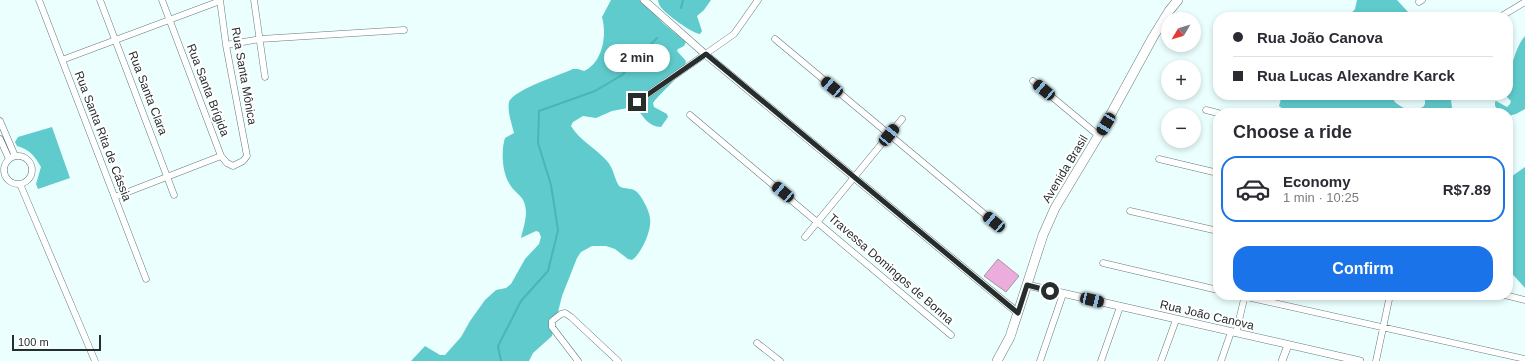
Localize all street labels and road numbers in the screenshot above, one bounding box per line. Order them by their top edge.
street label: Rua Santa Mônica [229,26,260,126]
street label: Rua Santa Brígida [184,42,232,139]
street label: Rua Santa Clara [126,49,171,137]
street label: Rua Santa Rita de Cássia [72,69,134,203]
street label: Avenida Brasil [1039,133,1091,205]
street label: Travessa Domingos de Bonna [826,211,957,327]
street label: Rua João Canova [1159,297,1256,333]

